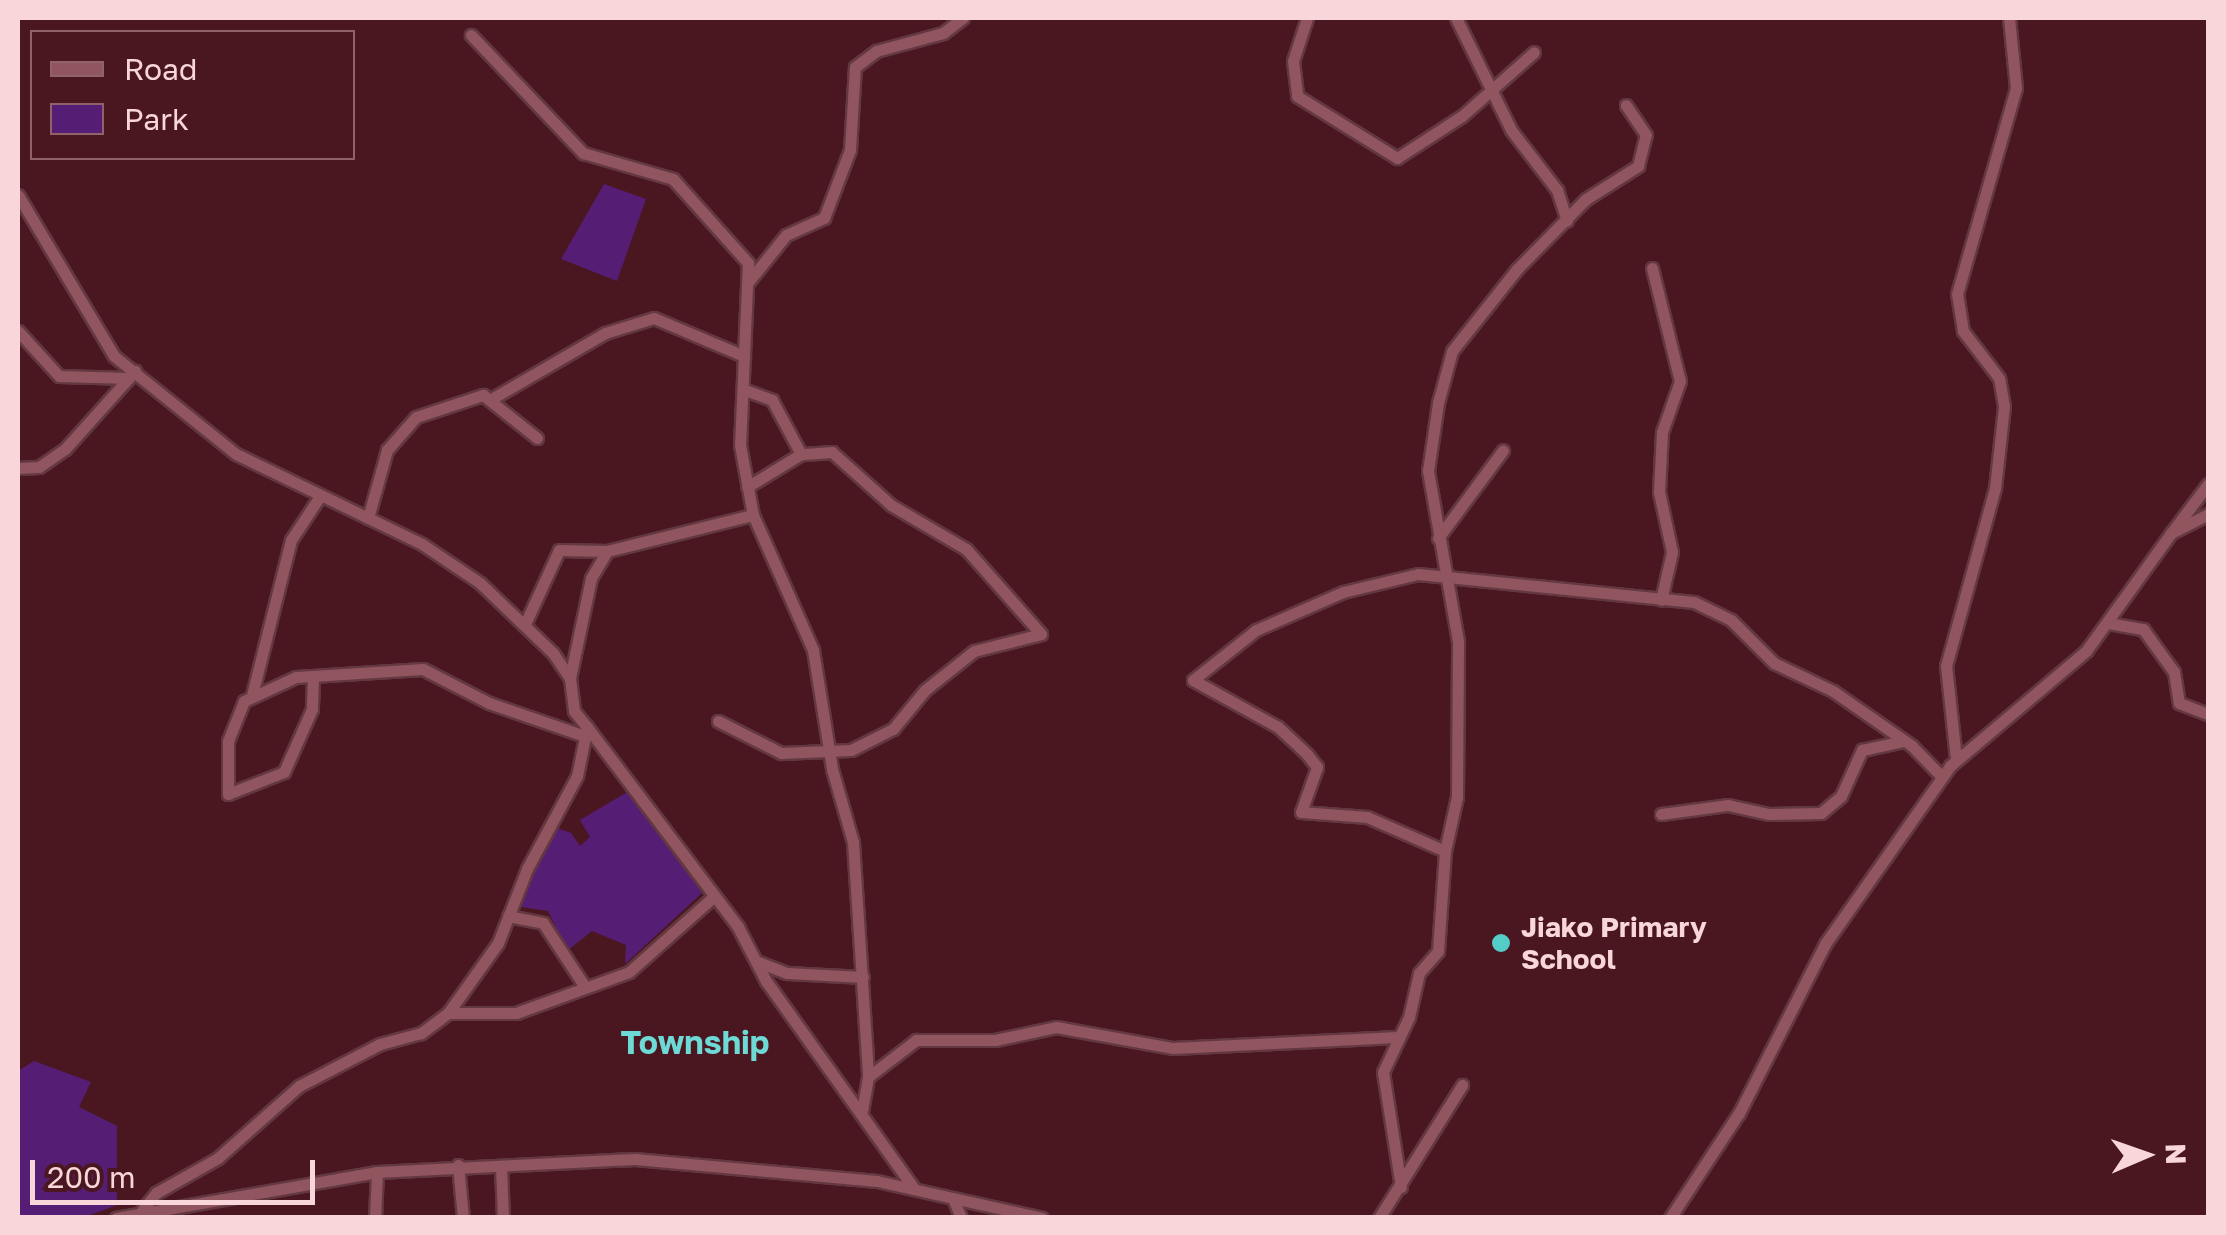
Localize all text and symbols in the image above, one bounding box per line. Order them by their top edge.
legend [30,30,355,160]
text: Road [124,51,198,87]
text: Park [124,101,189,137]
place label: Jiako Primary School [1521,910,1707,976]
marker: Jiako Primary School [1490,932,1512,954]
district label: Township [621,1023,769,1061]
north arrow [2096,1105,2196,1205]
scale bar [35,1140,320,1202]
text: N [2160,1143,2193,1165]
text: 200 m [47,1159,136,1195]

